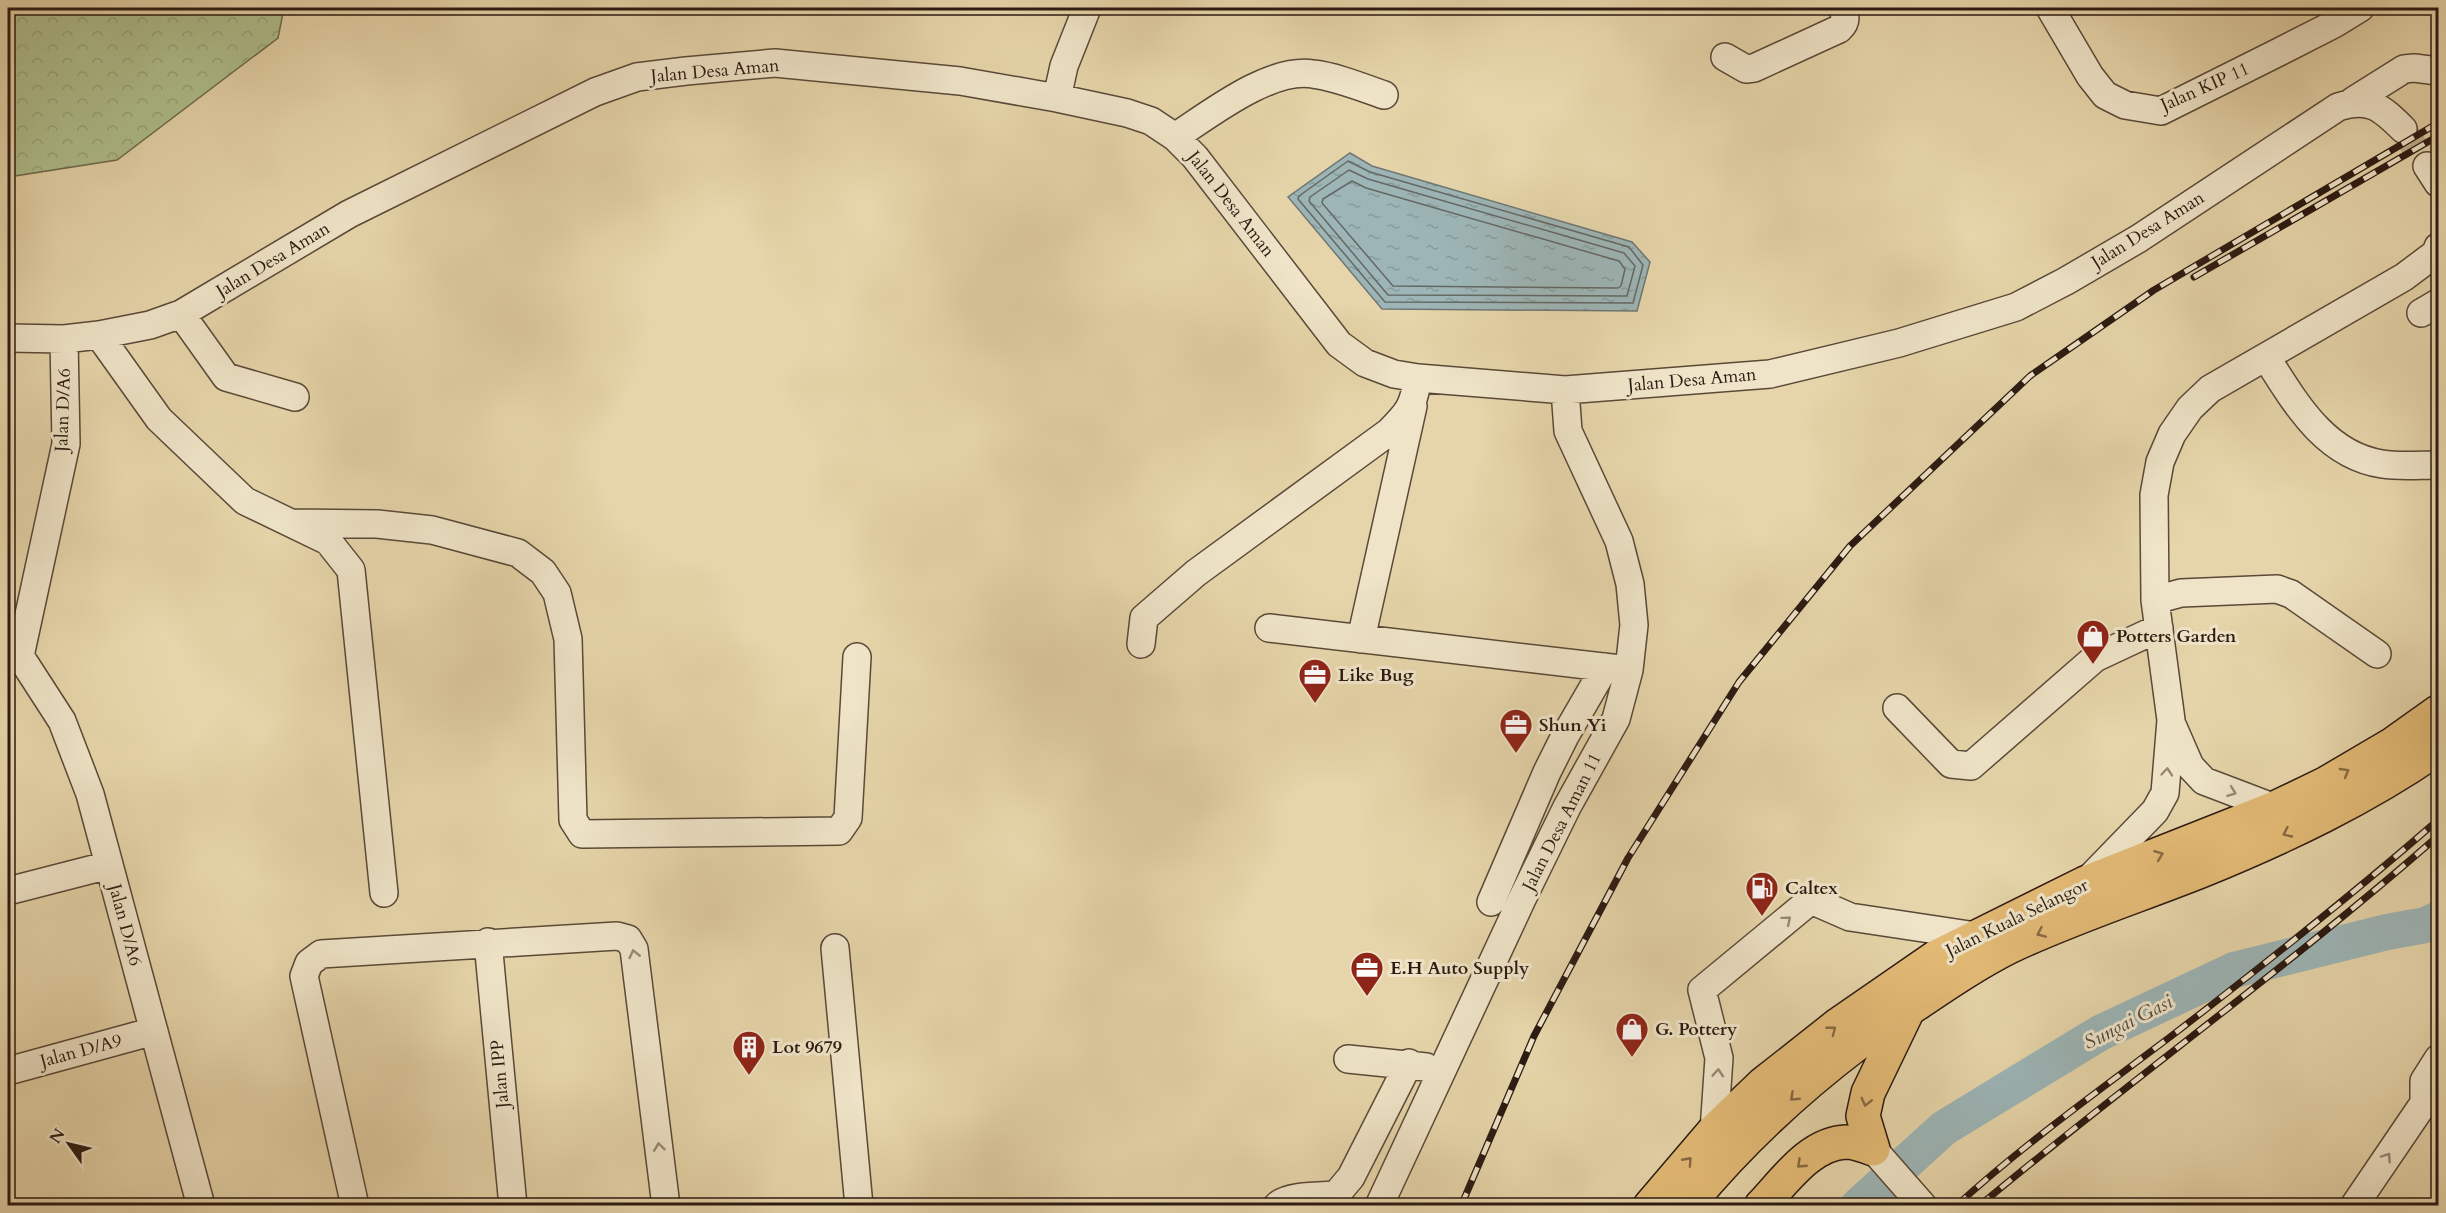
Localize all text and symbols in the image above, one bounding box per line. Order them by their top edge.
street label: Jalan Desa Aman [647,53,781,89]
street label: Jalan KIP 11 [2154,56,2253,119]
street label: Jalan Desa Aman [1180,143,1281,263]
street label: Jalan Desa Aman [2084,185,2210,276]
street label: Jalan Desa Aman [209,216,335,305]
street label: Jalan Desa Aman [1624,362,1758,398]
street label: Jalan D/A6 [49,368,77,455]
shop icon: Potters Garden [2075,618,2111,665]
place label: Potters Garden [2116,624,2237,649]
office icon: Like Bug [1297,657,1333,704]
place label: Like Bug [1338,663,1414,688]
office icon: Shun Yi [1498,707,1534,754]
place label: Shun Yi [1539,713,1607,738]
street label: Jalan Desa Aman 11 [1515,749,1608,898]
one-way arrow [2160,767,2173,776]
one-way arrow [2339,768,2350,779]
one-way arrow [2226,785,2237,798]
one-way arrow [2282,826,2293,838]
one-way arrow [2153,850,2164,862]
fuel station icon: Caltex [1744,870,1780,917]
street label: Jalan Kuala Selangor [1939,872,2093,965]
place label: Caltex [1785,876,1838,901]
street label: Jalan D/A6 [101,878,148,969]
one-way arrow [1780,916,1791,927]
one-way arrow [2036,926,2047,938]
one-way arrow [628,949,641,959]
office icon: E.H Auto Supply [1349,950,1385,997]
place label: E.H Auto Supply [1390,956,1530,981]
water label: Sungai Gasi [2079,988,2178,1056]
shop icon: G. Pottery [1614,1011,1650,1058]
place label: G. Pottery [1655,1017,1738,1042]
one-way arrow [1825,1026,1836,1037]
street label: Jalan D/A9 [34,1028,125,1075]
building icon: Lot 9679 [731,1029,767,1076]
place label: Lot 9679 [772,1035,842,1060]
street label: Jalan IPP [485,1038,516,1112]
one-way arrow [1712,1068,1725,1077]
one-way arrow [1790,1090,1801,1101]
one-way arrow [1860,1097,1873,1107]
north arrow [39,1114,99,1174]
text: N [44,1124,70,1148]
one-way arrow [653,1143,665,1152]
one-way arrow [2380,1153,2391,1164]
one-way arrow [1681,1157,1692,1168]
one-way arrow [1798,1157,1808,1168]

